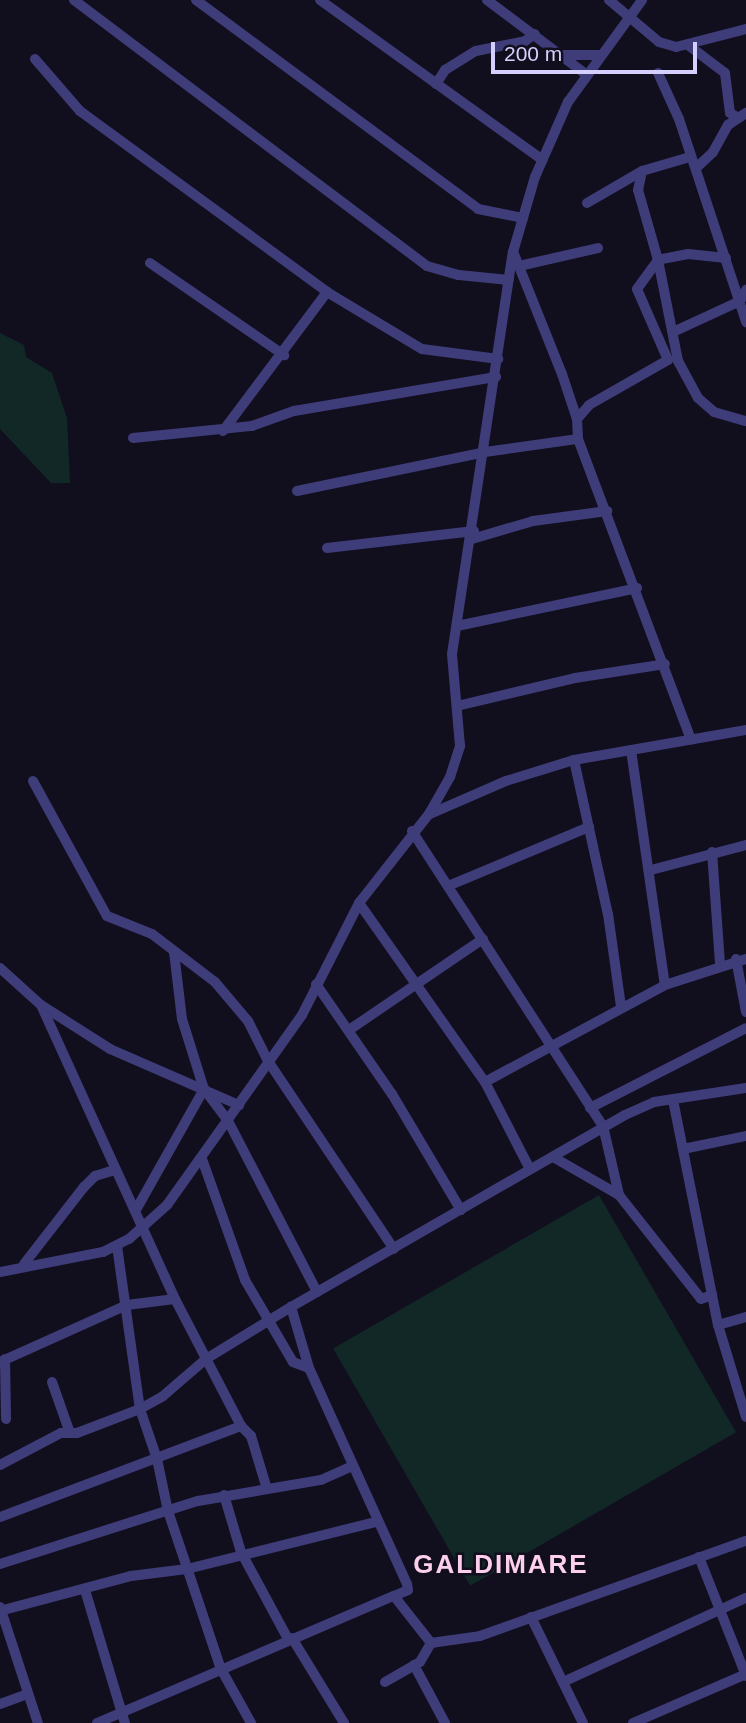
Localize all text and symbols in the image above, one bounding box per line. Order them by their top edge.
scale bar [494,28,700,72]
text: 200 m [504,42,562,65]
district label: GALDIMARE [414,1549,588,1581]

